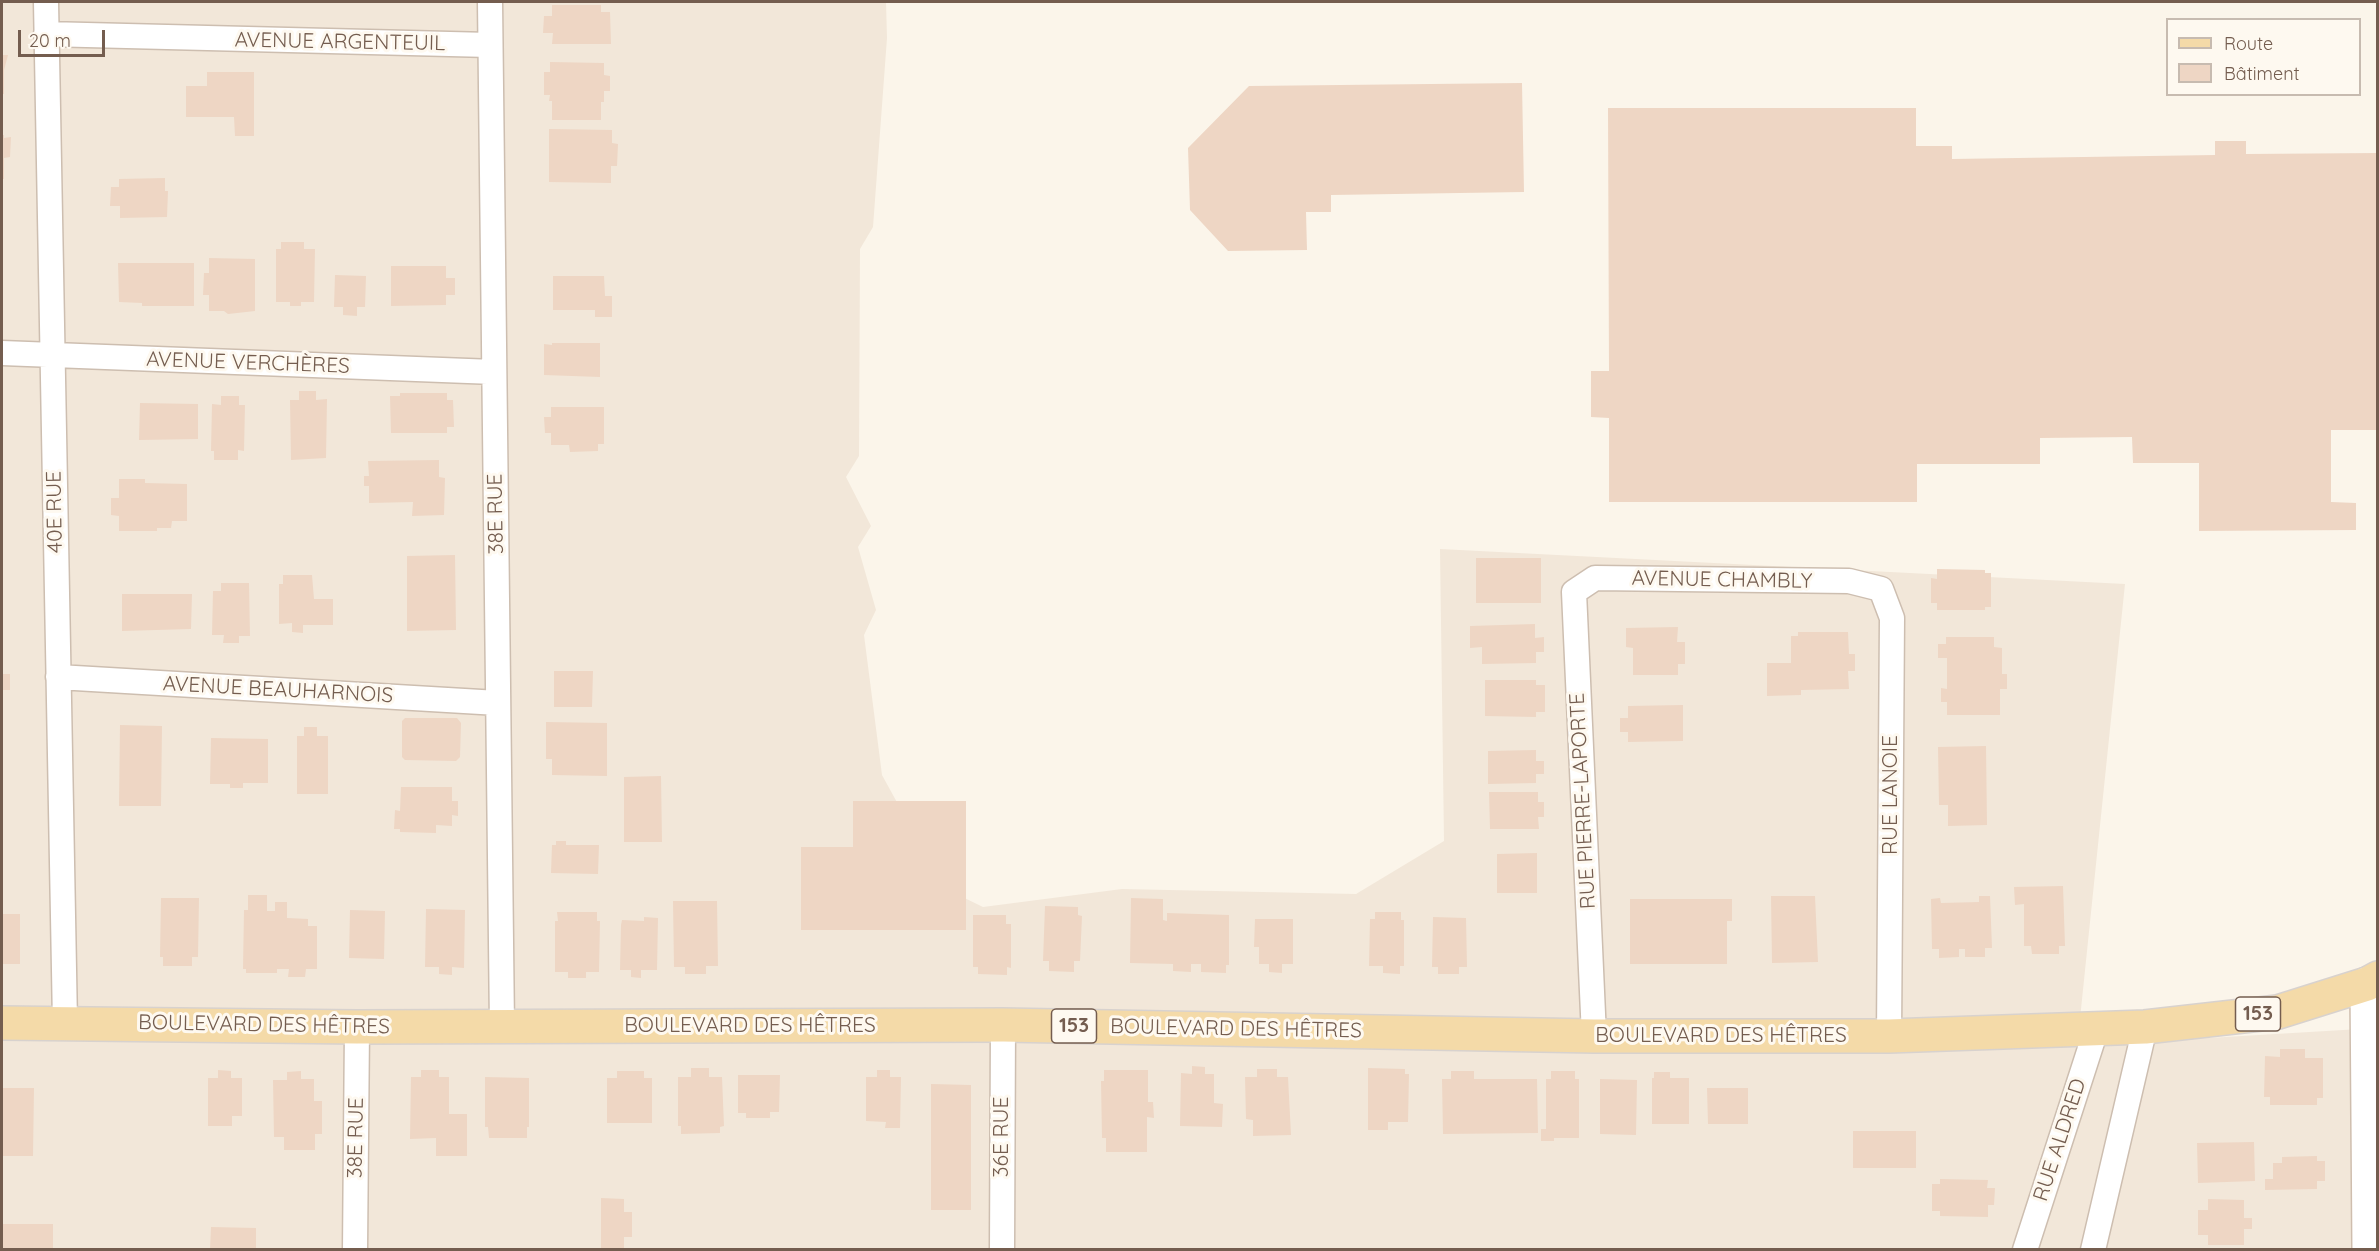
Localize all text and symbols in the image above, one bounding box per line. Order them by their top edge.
scale bar [21,18,108,56]
legend [2166,18,2361,96]
street label: AVENUE ARGENTEUIL [234,28,446,56]
text: 20 m [29,29,71,52]
text: Route [2224,32,2273,55]
text: Bâtiment [2224,62,2300,85]
street label: AVENUE VERCHÈRES [146,347,350,379]
street label: 40E RUE [42,471,68,553]
street label: 38E RUE [483,473,509,555]
street label: AVENUE CHAMBLY [1632,566,1812,594]
street label: AVENUE BEAUHARNOIS [162,671,394,709]
street label: RUE PIERRE-LAPORTE [1565,692,1601,910]
street label: RUE LANOIE [1878,735,1904,855]
road number: 153 [2236,997,2280,1031]
road number: 153 [1052,1009,1096,1043]
street label: BOULEVARD DES HÊTRES [138,1010,390,1040]
street label: BOULEVARD DES HÊTRES [624,1013,876,1039]
street label: BOULEVARD DES HÊTRES [1110,1014,1362,1044]
street label: BOULEVARD DES HÊTRES [1595,1023,1847,1049]
street label: RUE ALDRED [2028,1075,2092,1205]
street label: 38E RUE [343,1097,369,1179]
street label: 36E RUE [989,1097,1015,1177]

